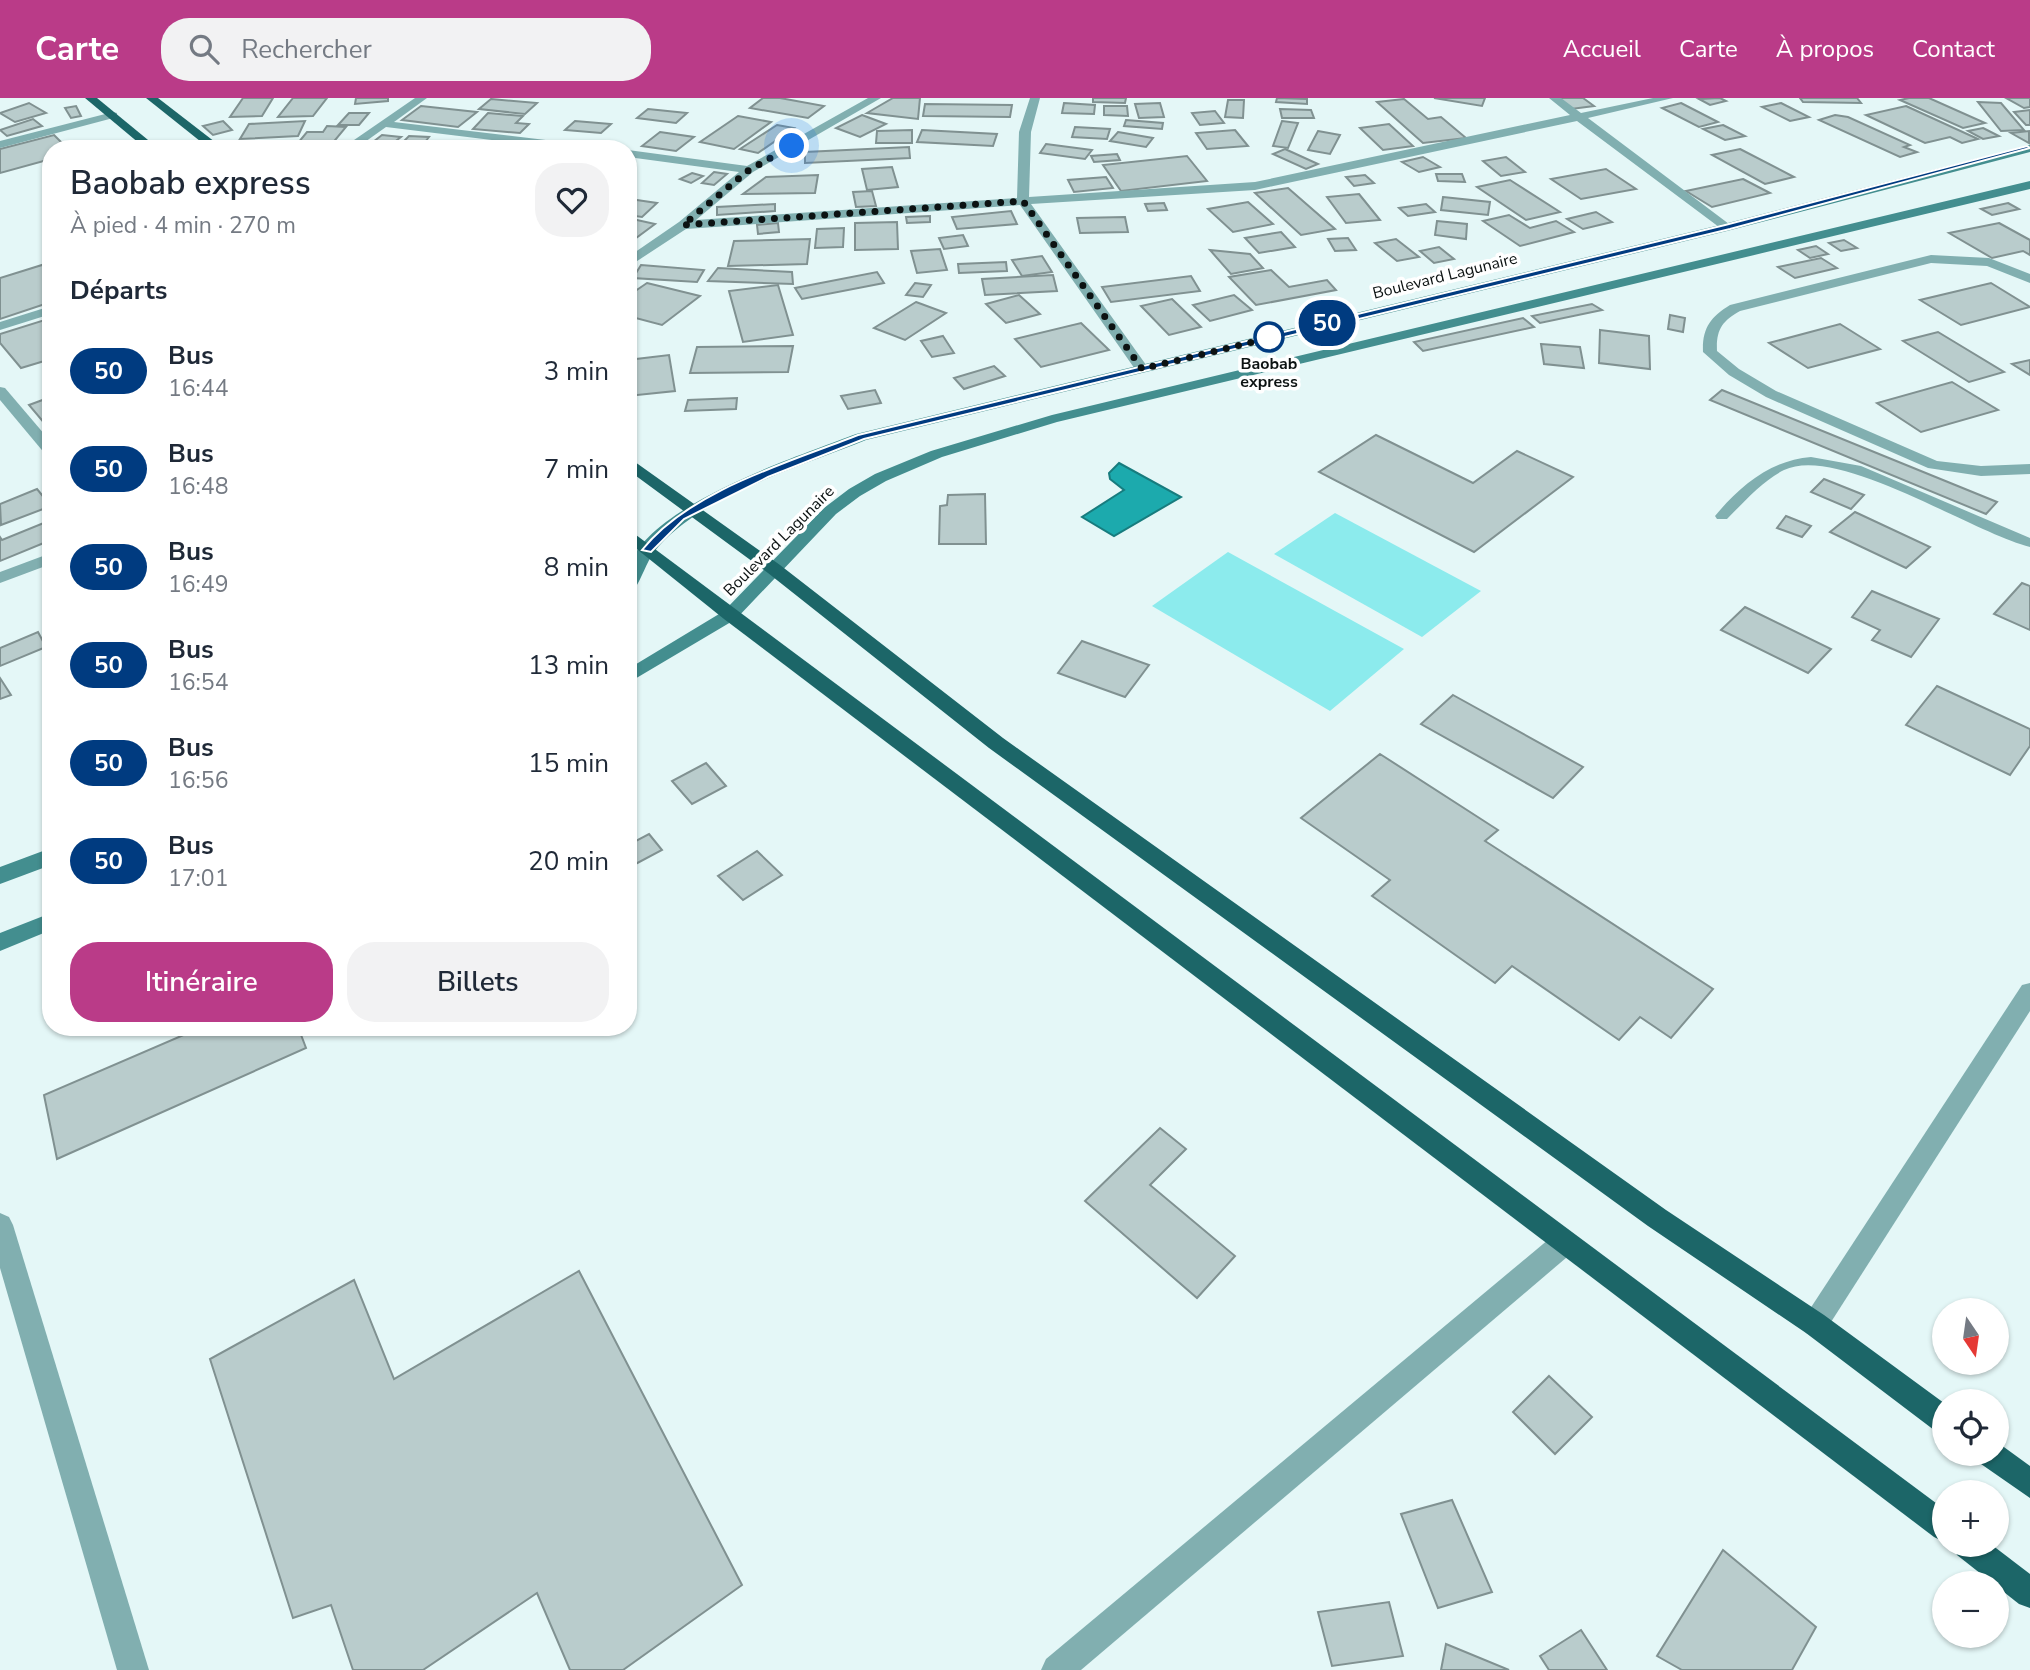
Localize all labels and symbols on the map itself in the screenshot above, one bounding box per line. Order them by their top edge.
your location [774,128,809,163]
street label: Boulevard Lagunaire [1370,247,1520,305]
line badge: 50 [1296,300,1358,346]
marker: Baobab express [1254,322,1284,352]
place label: Baobab express [1240,353,1298,393]
street label: Boulevard Lagunaire [719,481,839,601]
north arrow [1932,1298,2009,1376]

